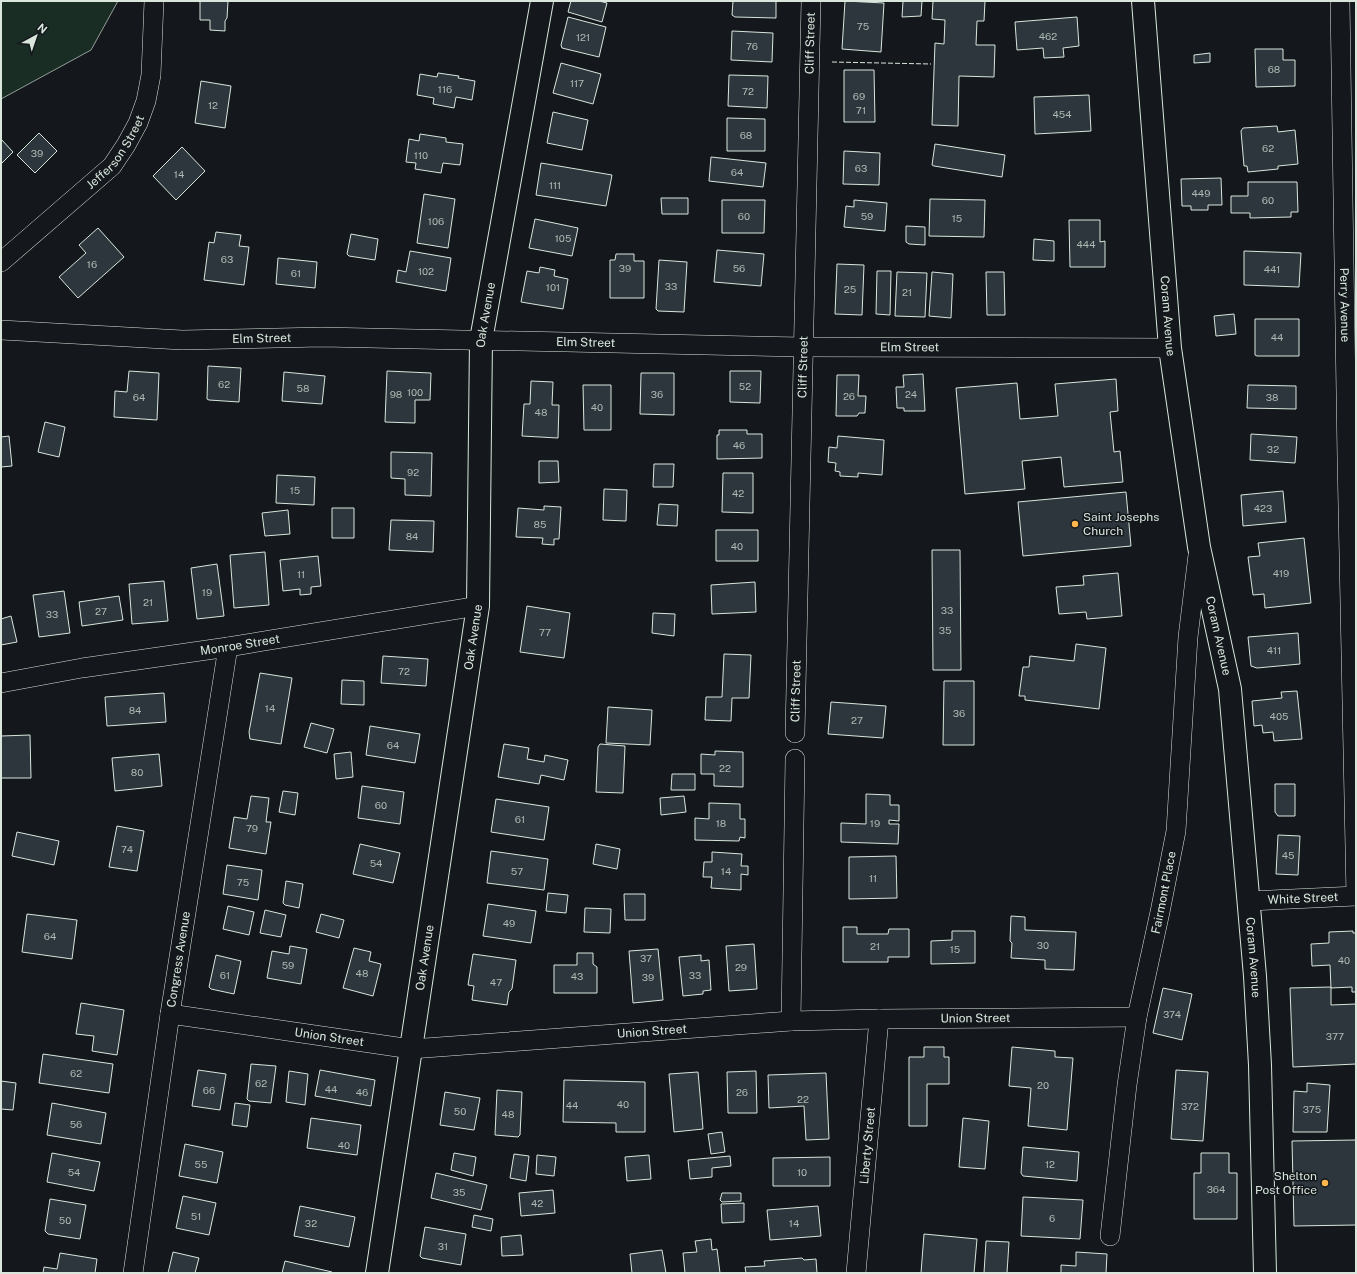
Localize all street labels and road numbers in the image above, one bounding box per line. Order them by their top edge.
street label: Cliff Street [802,12,818,74]
street label: Jefferson Street [84,113,147,192]
street label: Perry Avenue [1337,268,1352,343]
street label: Coram Avenue [1157,275,1178,357]
street label: Oak Avenue [474,281,498,348]
street label: Elm Street [232,331,292,346]
street label: Elm Street [556,335,616,350]
street label: Cliff Street [795,336,811,398]
street label: Elm Street [880,340,940,354]
street label: Coram Avenue [1203,595,1234,677]
street label: Oak Avenue [461,603,485,671]
street label: Monroe Street [199,632,281,658]
street label: Cliff Street [788,659,804,722]
street label: Fairmont Place [1148,850,1179,935]
street label: White Street [1267,890,1339,907]
street label: Congress Avenue [164,910,193,1008]
street label: Coram Avenue [1243,917,1263,998]
street label: Oak Avenue [413,924,437,991]
street label: Union Street [940,1011,1011,1026]
street label: Union Street [616,1022,688,1041]
street label: Union Street [294,1025,365,1049]
street label: Liberty Street [857,1106,878,1185]

